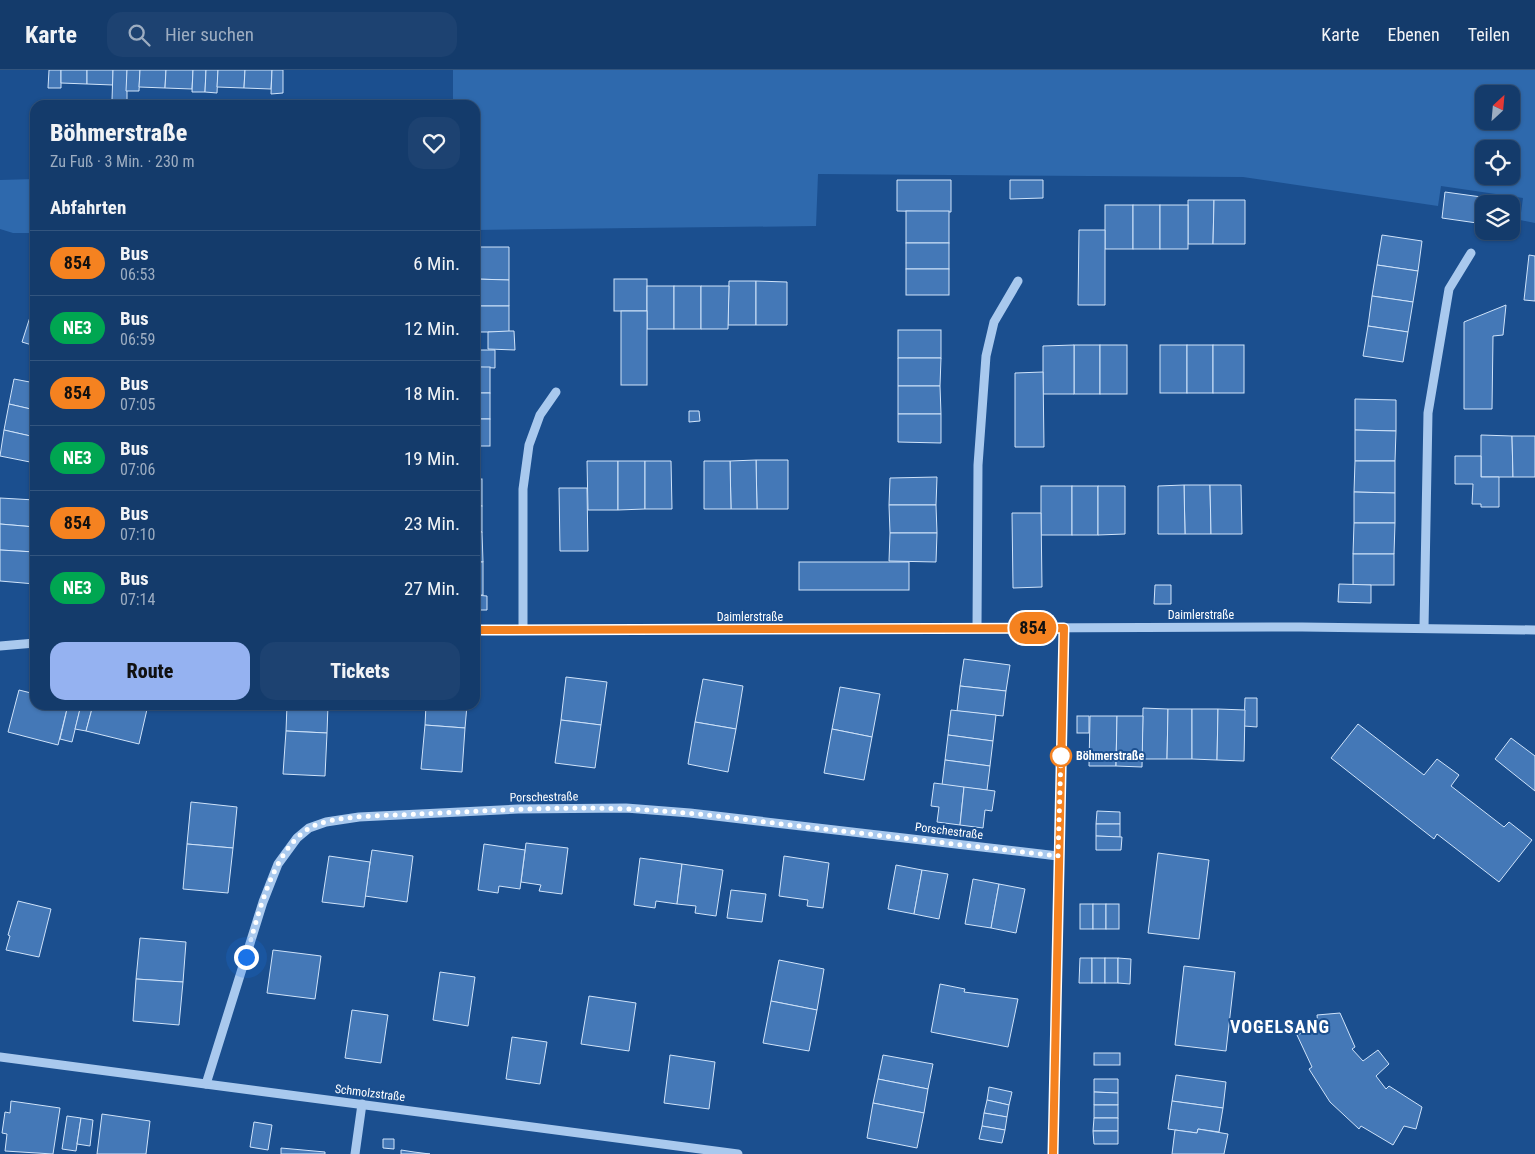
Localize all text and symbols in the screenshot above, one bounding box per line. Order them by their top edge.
search box [107,12,457,57]
text: Karte [25,21,77,49]
icon: search [125,21,153,49]
text: Hier suchen [165,23,254,46]
text: Karte [1321,24,1360,45]
text: Ebenen [1388,24,1440,45]
text: Teilen [1468,24,1510,45]
north arrow [1475,85,1520,130]
map controls [1475,85,1520,240]
button: heart [408,117,460,169]
text: Böhmerstraße [50,119,187,147]
button: locate [1475,140,1520,185]
text: Zu Fuß · 3 Min. · 230 m [50,152,194,171]
button: layers [1475,195,1520,240]
text: Abfahrten [50,196,126,219]
text: Bus [120,242,149,265]
text: 854 [64,252,91,273]
text: 6 Min. [413,252,460,275]
text: 06:53 [120,265,155,284]
text: Bus [120,307,149,330]
text: NE3 [63,317,92,338]
text: 12 Min. [404,317,460,340]
text: 06:59 [120,330,155,349]
text: Bus [120,372,149,395]
text: 854 [64,382,91,403]
text: 18 Min. [404,382,460,405]
text: 07:05 [120,395,155,414]
text: Bus [120,437,149,460]
text: NE3 [63,447,92,468]
text: 19 Min. [404,447,460,470]
text: 07:06 [120,460,155,479]
text: Bus [120,502,149,525]
text: 854 [64,512,91,533]
text: 23 Min. [404,512,460,535]
text: 07:10 [120,525,155,544]
text: Bus [120,567,149,590]
text: NE3 [63,577,92,598]
text: 27 Min. [404,577,460,600]
text: 07:14 [120,590,155,609]
street label: Daimlerstraße [1168,608,1235,622]
street label: Daimlerstraße [717,610,784,624]
line badge: 854 [1004,612,1062,644]
text: 854 [1019,617,1047,638]
button: Route [50,642,250,700]
button: Tickets [260,642,460,700]
marker: Böhmerstraße [1050,745,1072,767]
place label: Böhmerstraße [1076,749,1145,763]
street label: Porschestraße [509,789,579,805]
street label: Porschestraße [914,820,984,842]
your location [234,945,259,970]
district label: VOGELSANG [1230,1016,1330,1037]
street label: Schmolzstraße [334,1082,406,1104]

